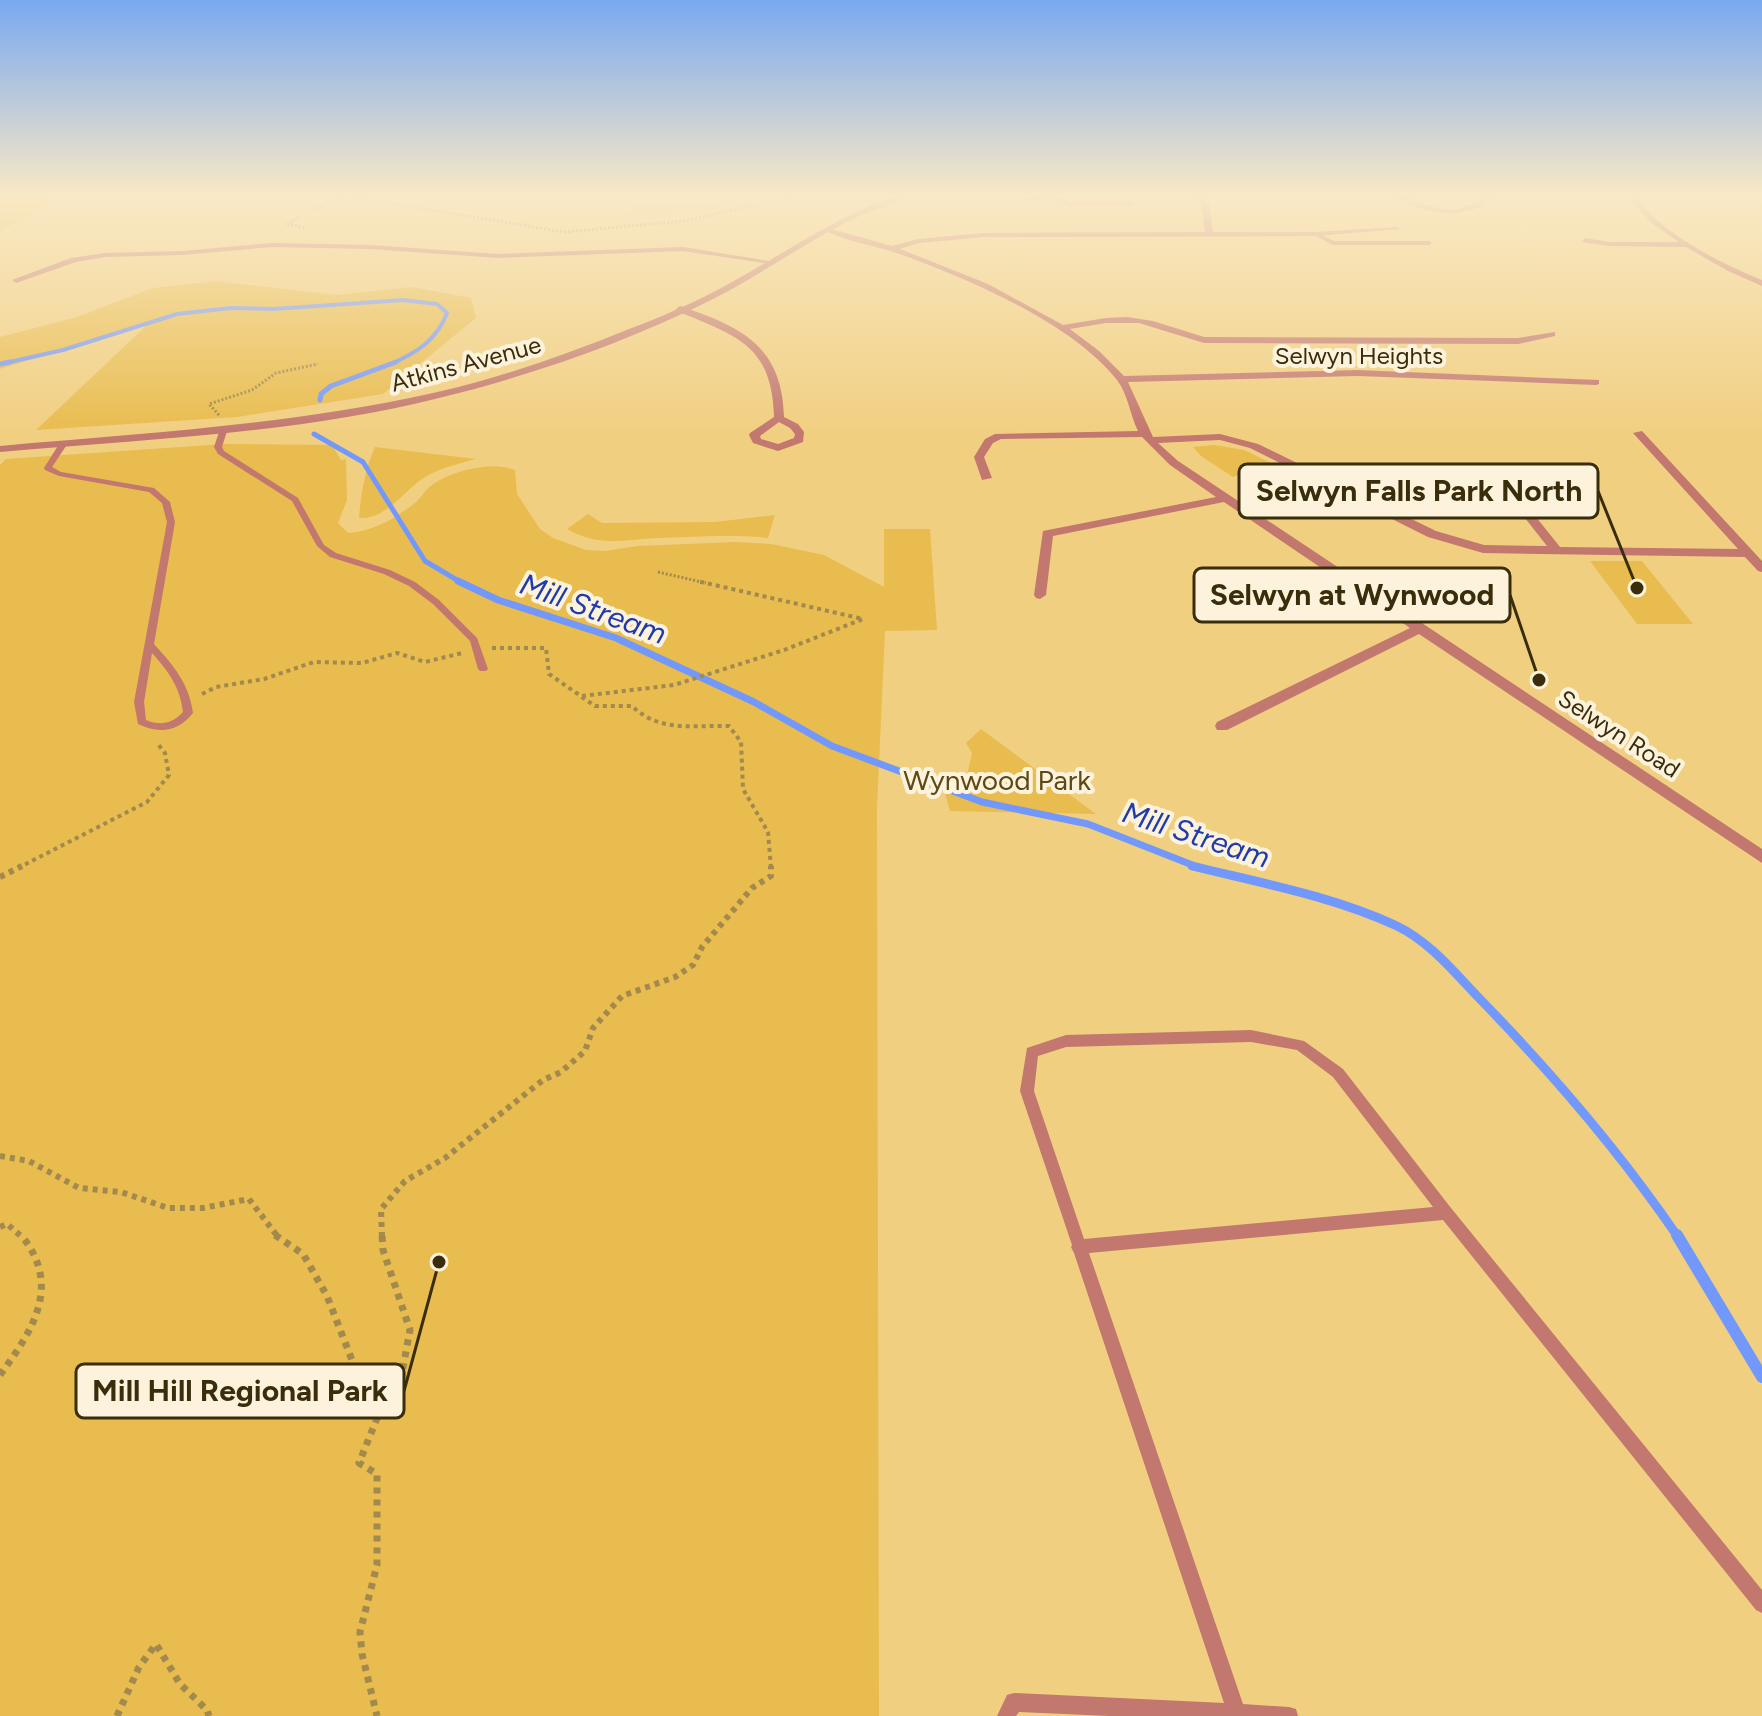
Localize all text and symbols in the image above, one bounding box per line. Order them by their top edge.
street label: Atkins Avenue [388,330,544,397]
street label: Selwyn Heights [1275,341,1443,370]
callout: Selwyn Falls Park North [1239,464,1598,518]
text: Selwyn Falls Park North [1256,472,1582,509]
water label: Mill Stream [515,565,671,652]
callout: Selwyn at Wynwood [1194,568,1510,622]
text: Selwyn at Wynwood [1210,576,1494,613]
street label: Selwyn Road [1553,684,1686,784]
park label: Wynwood Park [903,763,1091,797]
water label: Mill Stream [1118,793,1275,876]
callout: Mill Hill Regional Park [76,1364,404,1418]
text: Mill Hill Regional Park [92,1372,388,1409]

